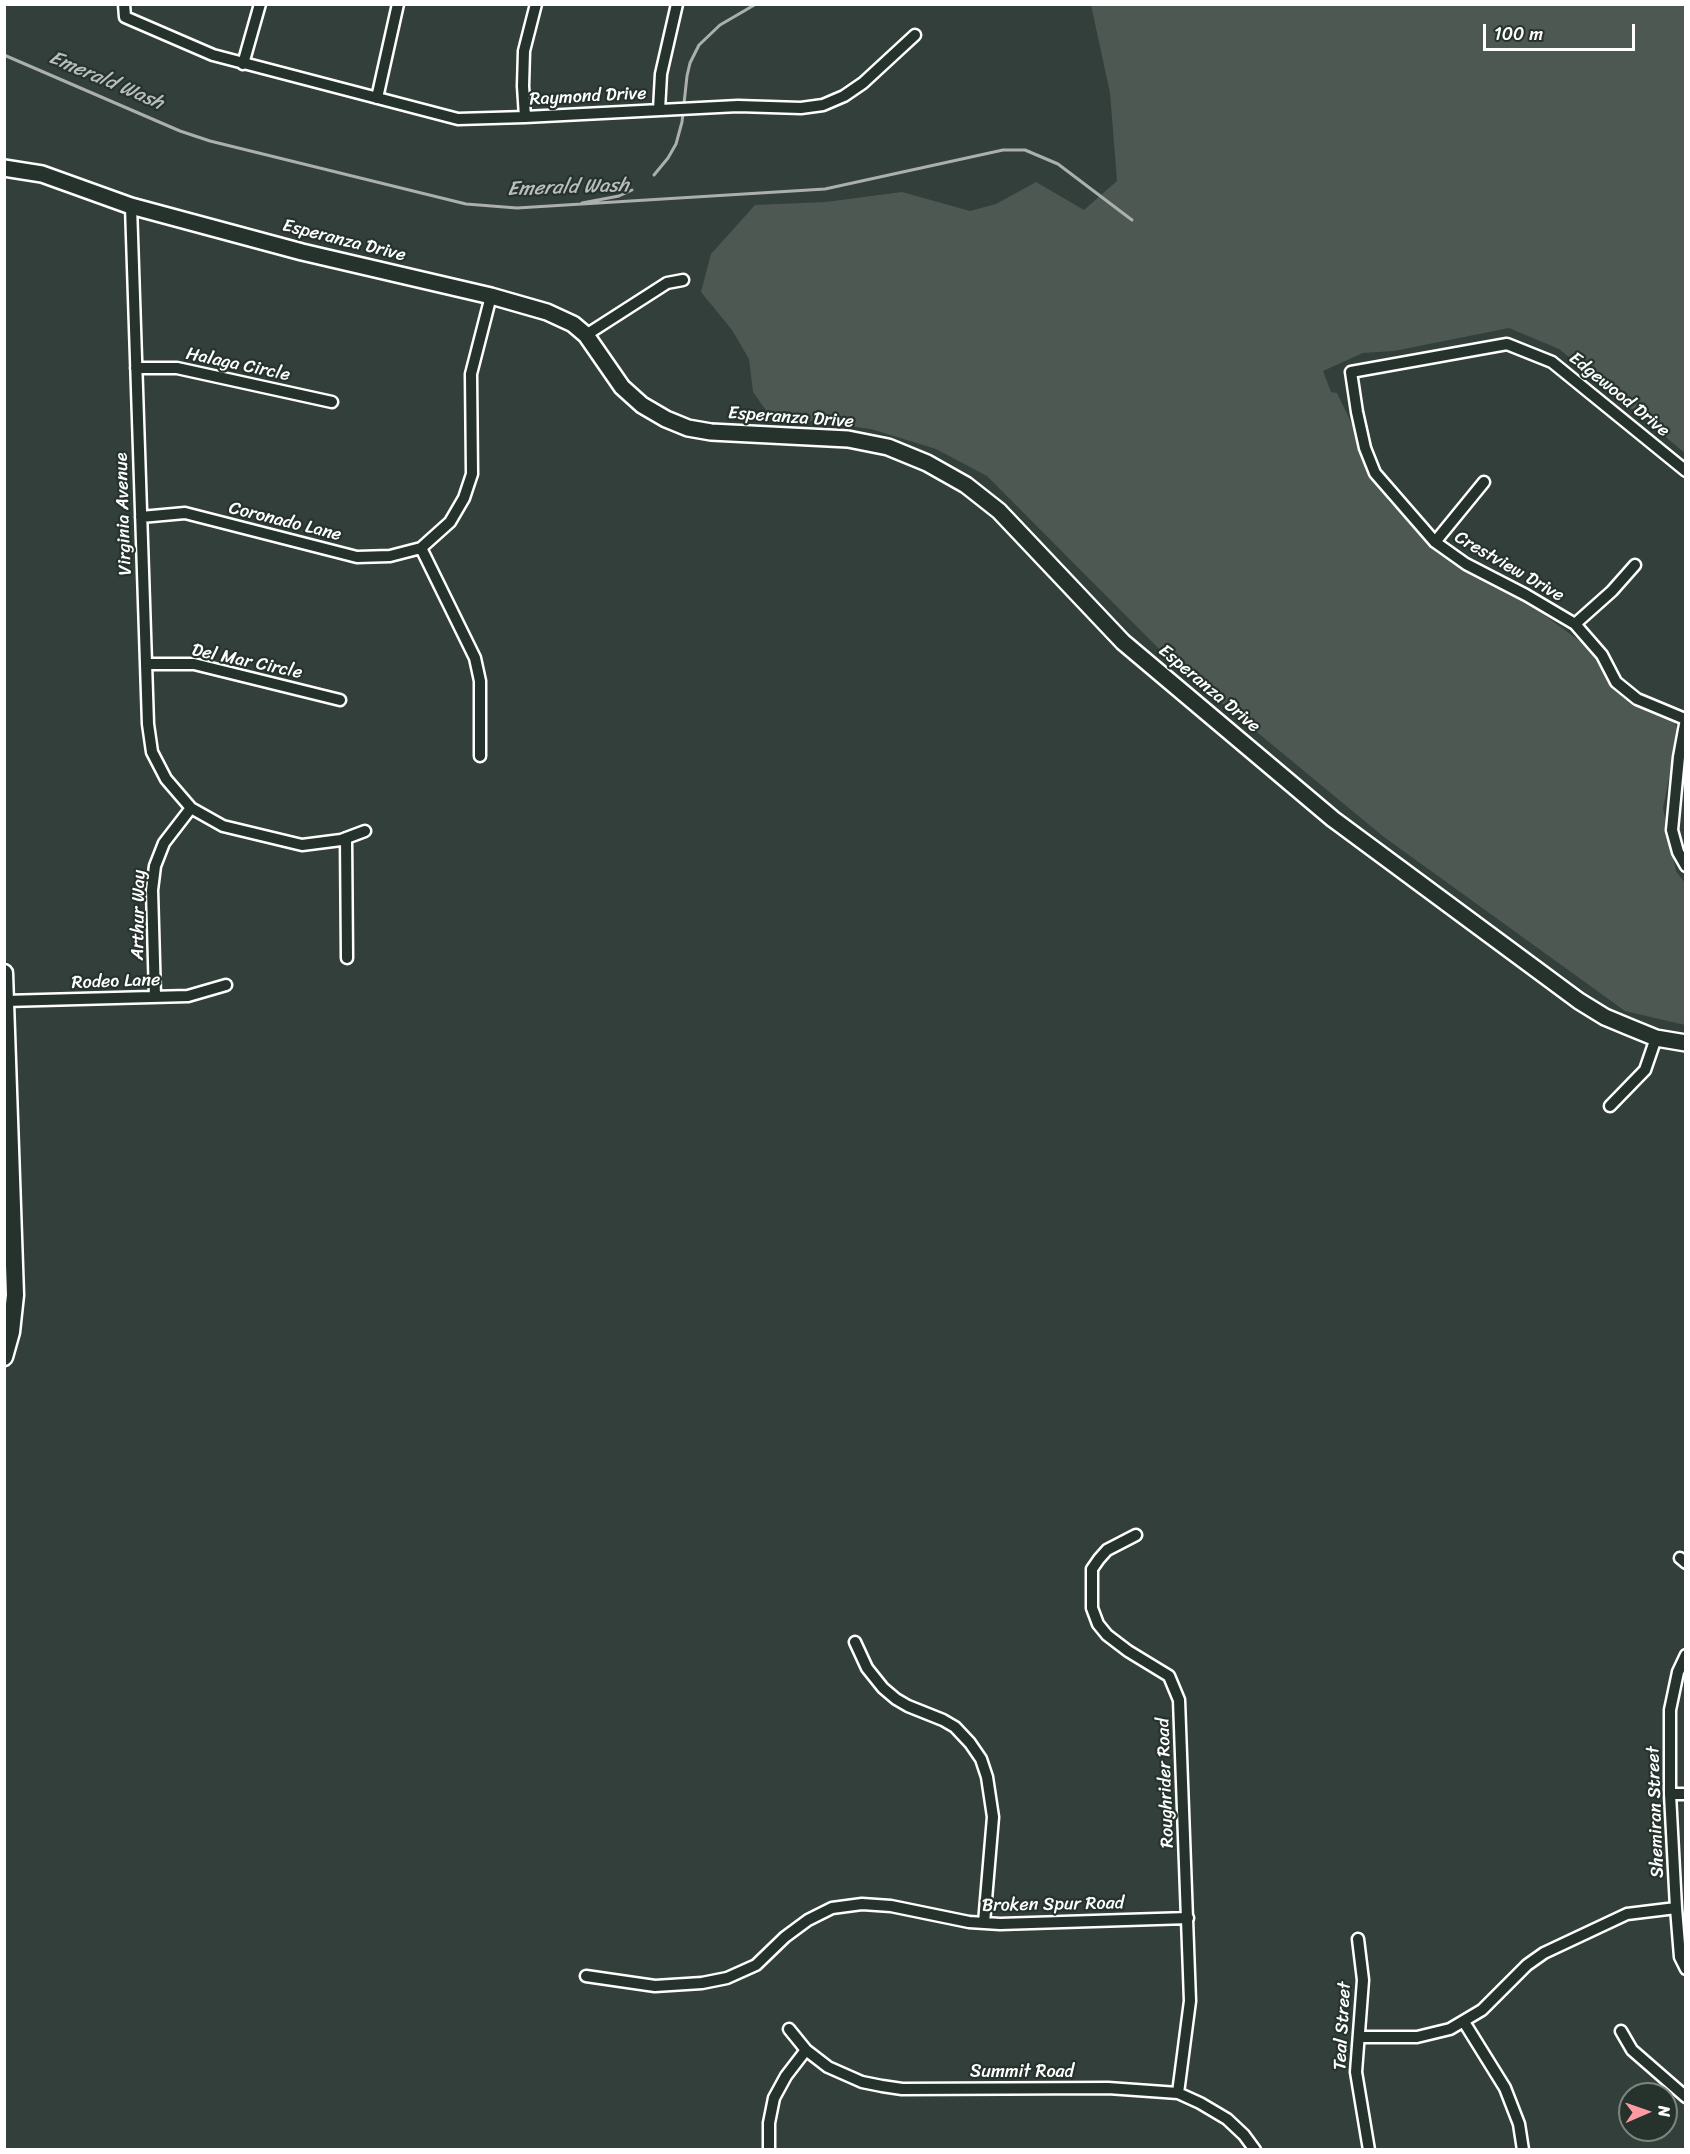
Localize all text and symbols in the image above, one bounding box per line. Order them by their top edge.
scale bar [1486,12,1638,50]
text: 100 m [1494,18,1543,50]
water label: Emerald Wash [45,46,167,116]
street label: Raymond Drive [529,83,647,111]
water label: Emerald Wash [507,174,629,202]
street label: Esperanza Drive [280,215,408,267]
street label: Halaga Circle [184,343,292,387]
street label: Edgewood Drive [1564,348,1674,442]
street label: Esperanza Drive [727,403,855,433]
street label: Virginia Avenue [111,452,137,576]
street label: Coronado Lane [226,498,344,546]
street label: Crestview Drive [1450,527,1568,607]
street label: Del Mar Circle [190,640,304,684]
street label: Esperanza Drive [1154,640,1264,738]
street label: Arthur Way [127,870,151,960]
street label: Rodeo Lane [71,970,161,994]
street label: Roughrider Road [1153,1718,1179,1848]
street label: Shemiran Street [1643,1746,1669,1878]
street label: Broken Spur Road [982,1893,1124,1917]
street label: Teal Street [1330,1981,1356,2071]
street label: Summit Road [970,2061,1074,2083]
north arrow [1618,2082,1678,2142]
text: N [1650,2105,1679,2117]

